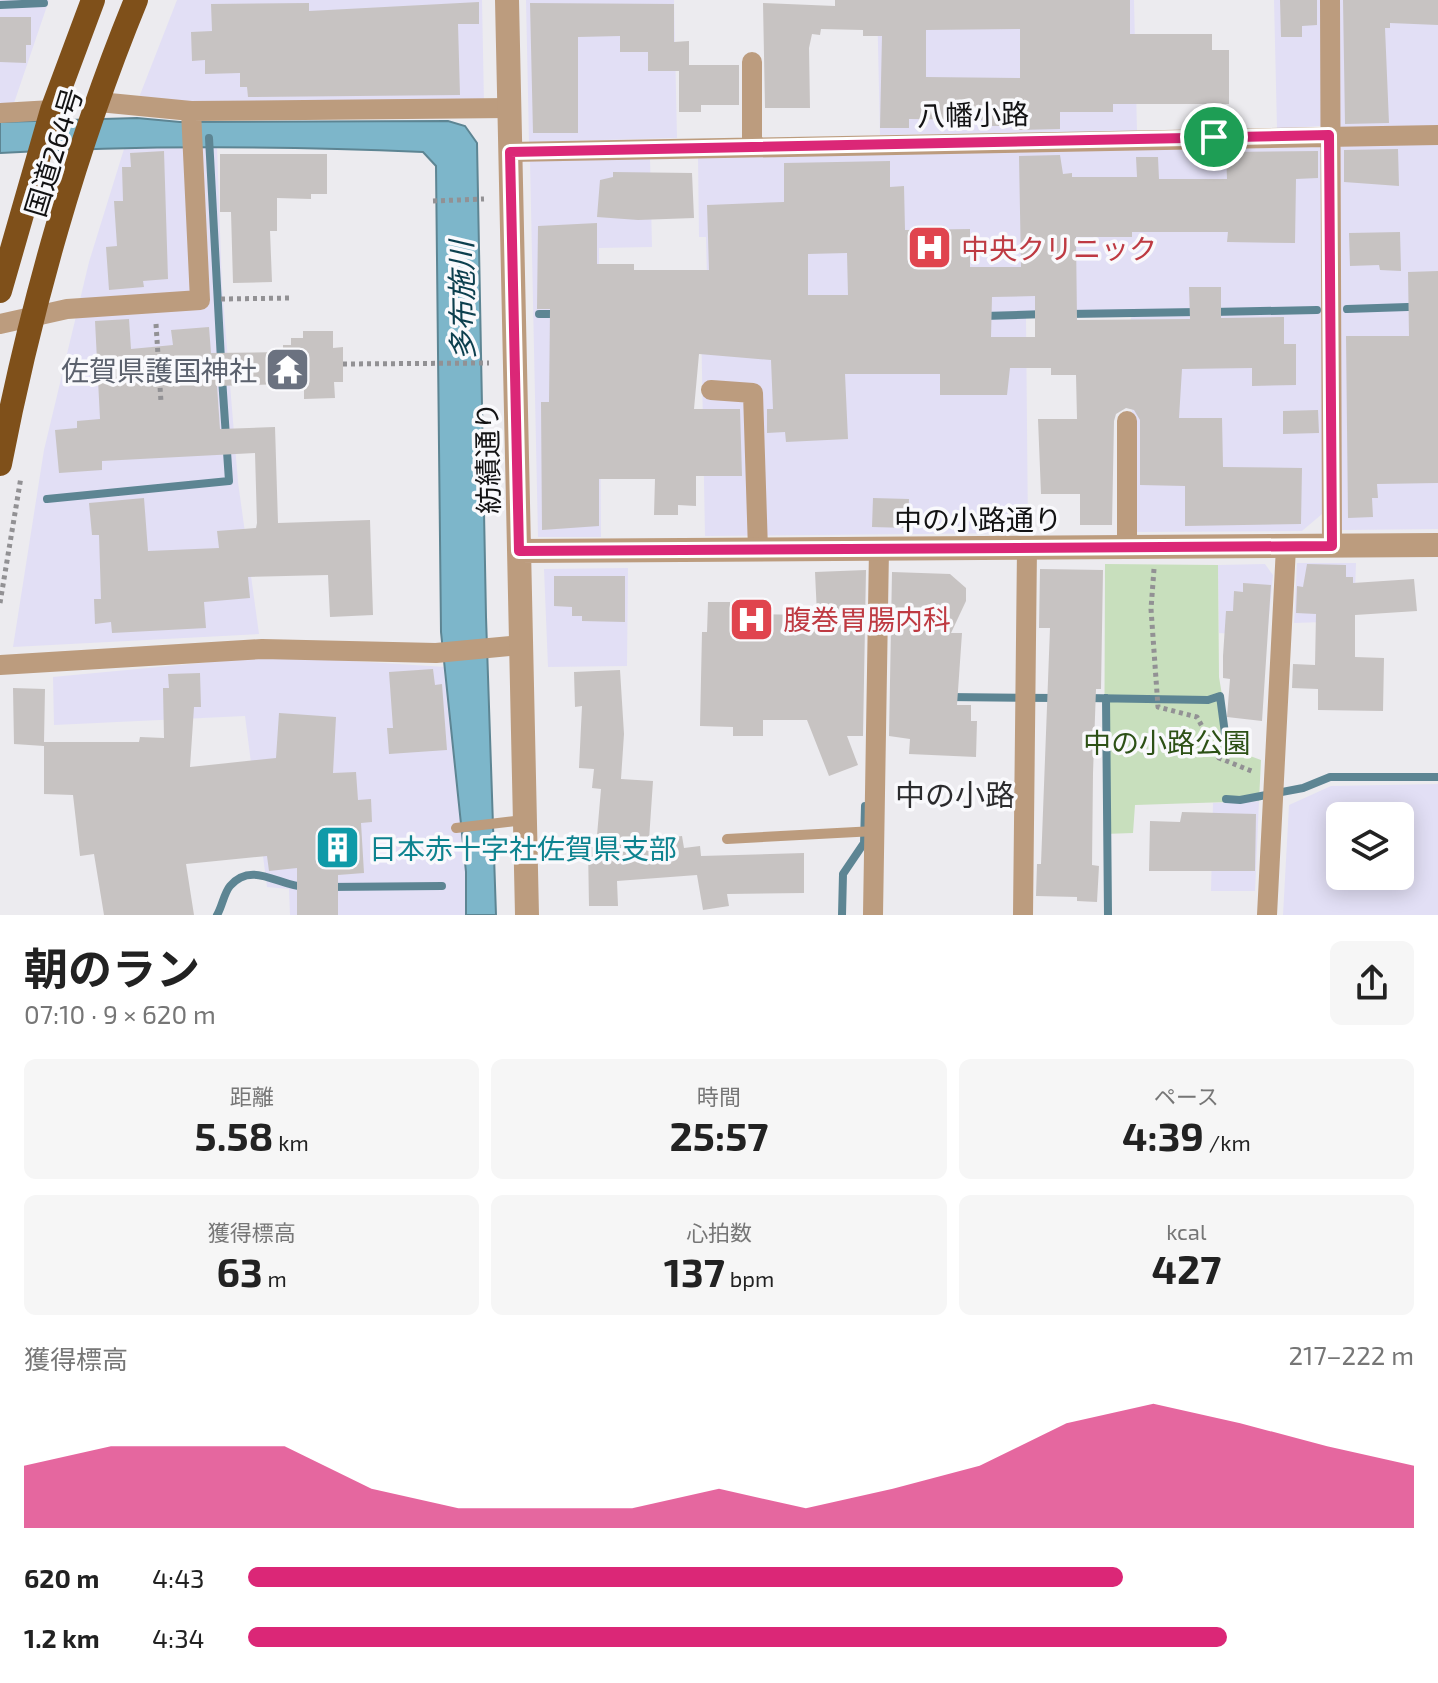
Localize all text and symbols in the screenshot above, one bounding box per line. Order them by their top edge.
street label: 国道264号 [17,83,89,221]
street label: 八幡小路 [917,96,1029,132]
pin [1180,103,1248,171]
icon: arrive [1192,115,1236,159]
hospital icon: 中央クリニック [906,224,954,272]
place label: 中央クリニック [961,231,1157,265]
water label: 多布施川 [442,238,480,361]
temple icon: 佐賀県護国神社 [264,346,312,394]
place label: 佐賀県護国神社 [61,353,257,387]
street label: 紡績通り [469,402,505,514]
street label: 中の小路通り [894,502,1062,536]
hospital icon: 腹巻胃腸内科 [728,595,776,643]
place label: 腹巻胃腸内科 [783,602,951,636]
park label: 中の小路公園 [1083,725,1251,759]
district label: 中の小路 [895,776,1015,812]
map controls [1326,802,1414,890]
button: layers [1326,802,1414,890]
building icon: 日本赤十字社佐賀県支部 [314,824,362,872]
place label: 日本赤十字社佐賀県支部 [369,831,677,865]
text: 朝のラン [24,941,200,994]
button: share [1330,941,1414,1025]
text: 07:10 · 9 × 620 m [24,998,216,1029]
text: 距離 [230,1083,274,1109]
text: 時間 [697,1083,741,1109]
text: ペース [1154,1083,1219,1109]
text: 5.58 [195,1111,273,1159]
text: 25:57 [670,1111,768,1159]
text: 4:39 [1122,1111,1204,1159]
text: km [273,1129,309,1155]
text: /km [1204,1129,1251,1155]
text: kcal [1166,1218,1206,1244]
text: 獲得標高 [208,1219,296,1245]
text: 心拍数 [686,1219,752,1245]
text: 427 [1151,1244,1221,1292]
text: 63 [216,1247,263,1295]
text: 137 [664,1247,725,1295]
text: m [263,1265,287,1291]
text: bpm [725,1265,774,1291]
text: 217–222 m [1288,1339,1414,1370]
text: 獲得標高 [24,1343,128,1374]
text: 620 m [24,1562,99,1593]
text: 4:43 [152,1562,205,1593]
text: 1.2 km [24,1622,100,1653]
text: 4:34 [152,1622,205,1653]

